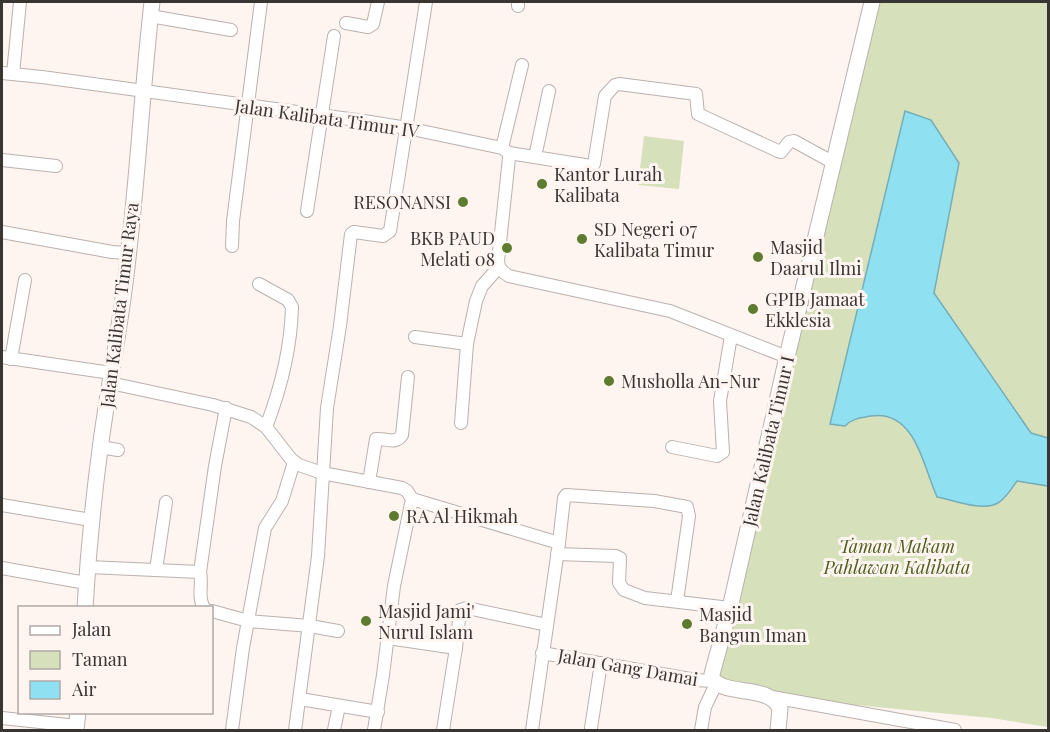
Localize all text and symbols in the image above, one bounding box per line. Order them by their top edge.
street label: Jalan Kalibata Timur IV [232,93,421,143]
place label: Kantor Lurah Kalibata [554,162,663,207]
marker: Kantor Lurah Kalibata [535,177,549,191]
place label: RESONANSI [353,190,451,214]
marker: RESONANSI [456,195,470,209]
street label: Jalan Kalibata Timur Raya [94,201,144,410]
place label: SD Negeri 07 Kalibata Timur [594,217,714,262]
place label: BKB PAUD Melati 08 [410,226,495,271]
marker: SD Negeri 07 Kalibata Timur [575,232,589,246]
place label: Masjid Daarul Ilmi [770,235,861,280]
marker: BKB PAUD Melati 08 [500,241,514,255]
marker: Masjid Daarul Ilmi [751,250,765,264]
place label: GPIB Jamaat Ekklesia [765,287,865,332]
marker: GPIB Jamaat Ekklesia [746,302,760,316]
street label: Jalan Kalibata Timur I [736,353,799,530]
place label: Musholla An-Nur [621,369,760,393]
marker: Musholla An-Nur [602,374,616,388]
place label: RA Al Hikmah [406,504,519,528]
marker: RA Al Hikmah [387,509,401,523]
park label: Taman Makam Pahlawan Kalibata [823,534,970,579]
place label: Masjid Jami' Nurul Islam [378,599,475,644]
place label: Masjid Bangun Iman [699,602,807,647]
legend [18,606,213,714]
marker: Masjid Jami' Nurul Islam [359,614,373,628]
text: Jalan [71,617,112,641]
marker: Masjid Bangun Iman [680,617,694,631]
street label: Jalan Gang Damai [555,643,700,691]
text: Taman [72,647,128,671]
text: Air [71,677,97,701]

